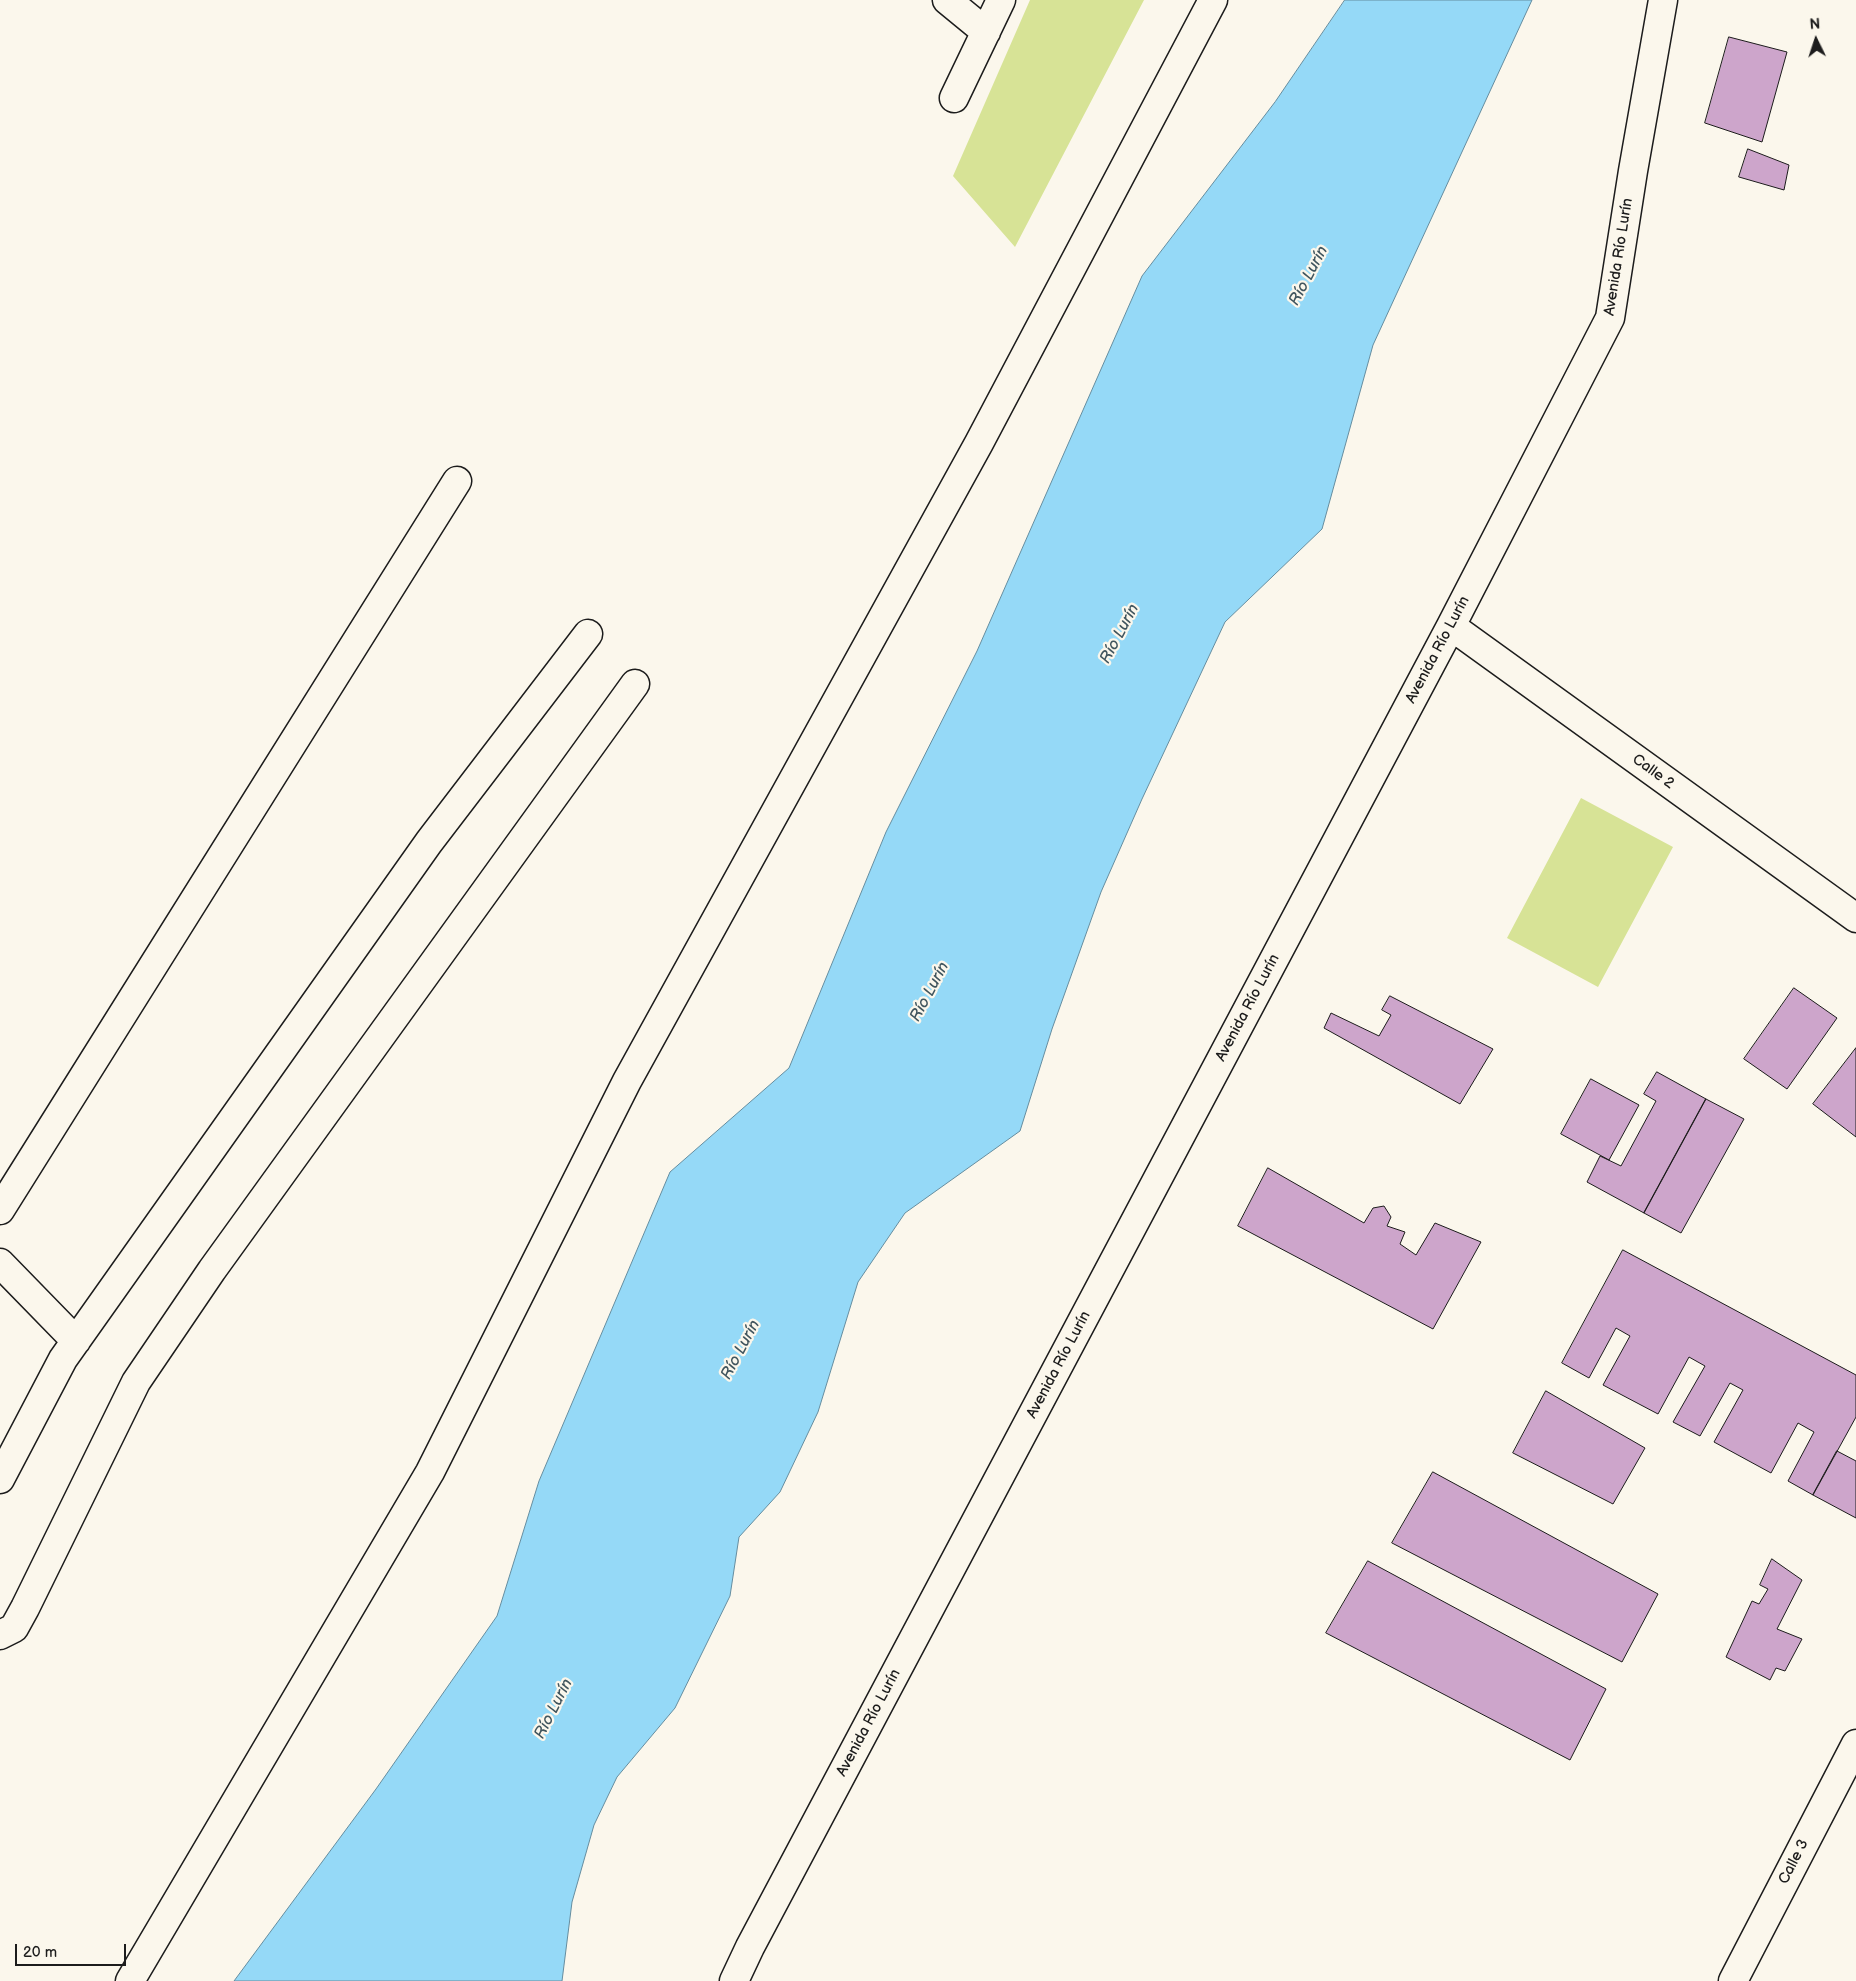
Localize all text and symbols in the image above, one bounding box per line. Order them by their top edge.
north arrow [1791,15,1841,65]
text: N [1809,16,1821,33]
street label: Avenida Río Lurín [1601,197,1637,317]
water label: Río Lurín [1285,243,1333,309]
street label: Avenida Río Lurín [1402,593,1474,707]
water label: Río Lurín [1096,601,1144,667]
street label: Calle 2 [1628,751,1678,793]
street label: Avenida Río Lurín [1212,951,1284,1065]
water label: Río Lurín [906,959,954,1025]
street label: Avenida Río Lurín [1023,1308,1095,1422]
water label: Río Lurín [717,1317,765,1383]
street label: Avenida Río Lurín [833,1666,905,1780]
water label: Río Lurín [531,1676,577,1742]
street label: Calle 3 [1775,1837,1813,1887]
scale bar [18,1934,129,1966]
text: 20 m [23,1943,57,1962]

